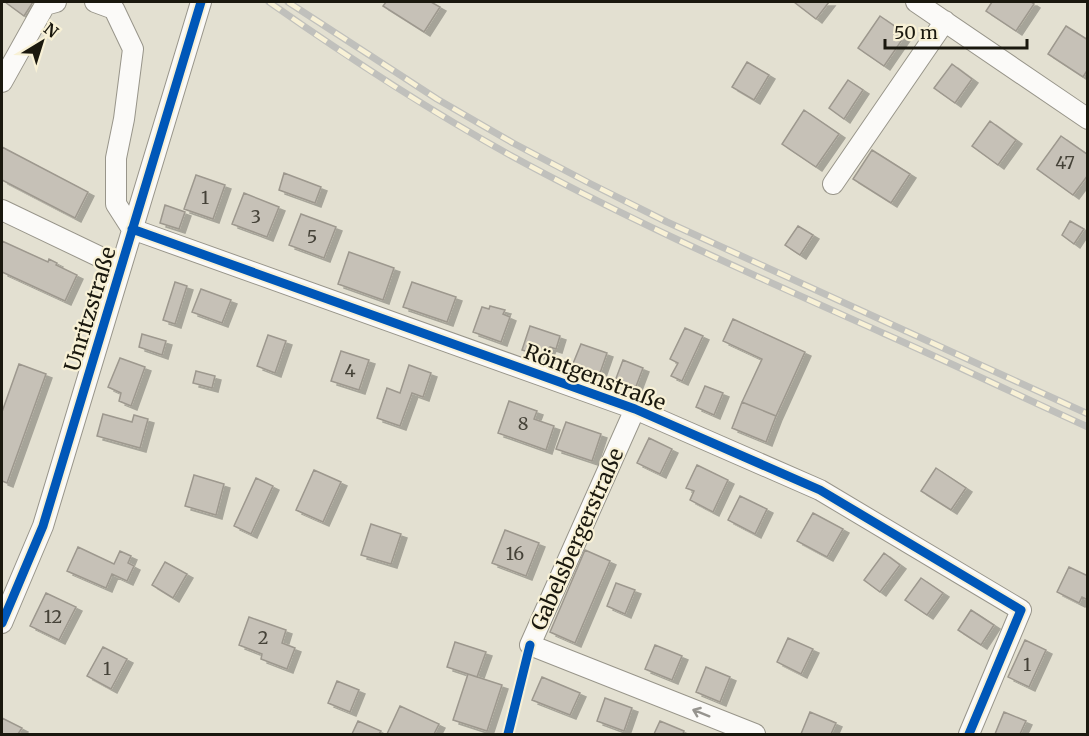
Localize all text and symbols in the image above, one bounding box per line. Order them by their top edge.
north arrow [12,12,72,72]
scale bar [885,12,1028,50]
text: N [40,18,63,42]
text: 50 m [894,21,938,44]
house number: 47 [1055,151,1075,174]
house number: 1 [201,186,209,209]
house number: 3 [251,205,261,228]
house number: 5 [307,225,317,248]
street label: Unritzstraße [58,243,122,375]
street label: Röntgenstraße [520,338,670,416]
house number: 4 [344,359,356,382]
house number: 8 [518,412,528,435]
street label: Gabelsbergerstraße [525,444,629,634]
house number: 16 [506,542,524,565]
house number: 12 [44,605,62,628]
house number: 2 [258,626,268,649]
house number: 1 [1023,653,1031,676]
house number: 1 [103,657,111,680]
one-way arrow [692,707,711,718]

